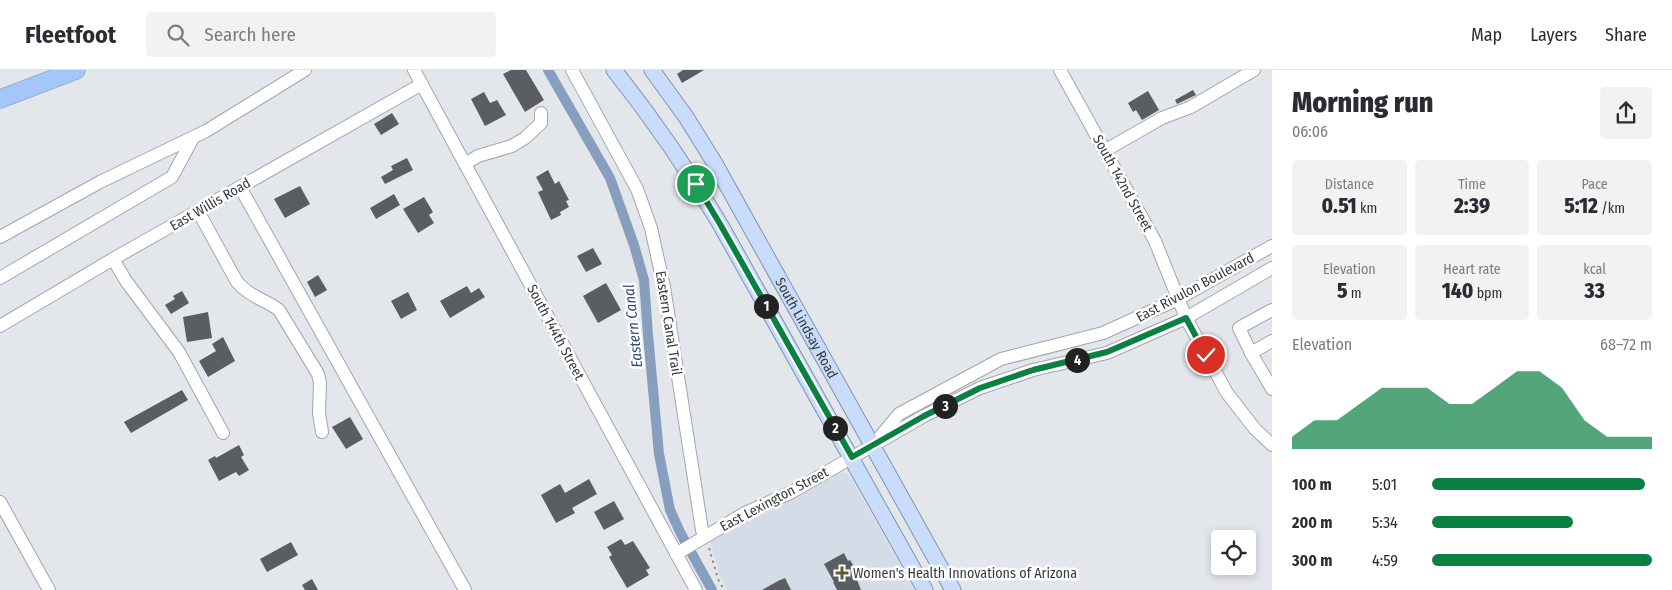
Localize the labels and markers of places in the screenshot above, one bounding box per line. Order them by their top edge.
pin [675,163,717,205]
pin: 1 [754,294,778,318]
pin [1185,334,1227,376]
pin: 4 [1064,348,1090,372]
pin: 3 [932,394,958,418]
pin: 2 [822,416,848,440]
place label: Women's Health Innovations of Arizona [853,565,1077,582]
marker: Women's Health Innovations of Arizona [835,566,849,580]

